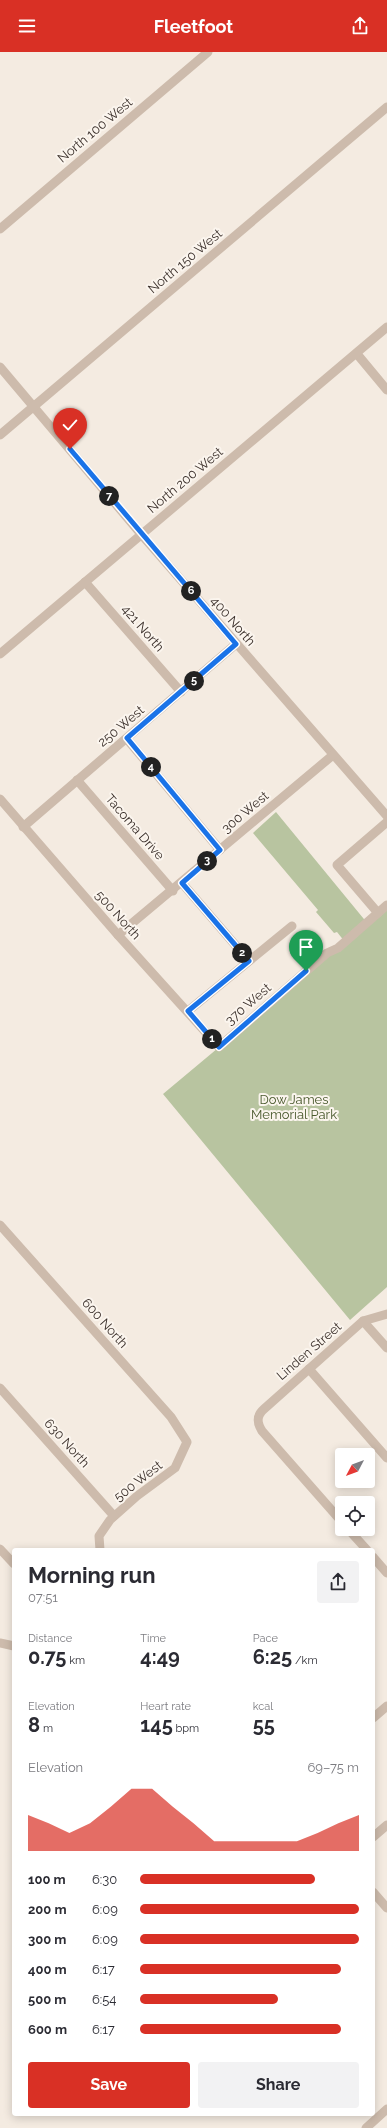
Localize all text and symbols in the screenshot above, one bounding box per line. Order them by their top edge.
icon: menu [16,15,38,37]
icon: share [349,15,371,37]
text: Fleetfoot [154,16,233,37]
street label: North 100 West [55,94,136,166]
street label: North 150 West [145,225,226,296]
pin [53,408,87,449]
icon: check [59,414,81,436]
street label: North 200 West [144,444,226,516]
pin: 7 [99,486,119,506]
text: 7 [106,489,112,502]
pin: 6 [181,581,201,601]
text: 6 [188,584,194,597]
street label: 400 North [207,593,259,649]
street label: 421 North [119,602,167,654]
pin: 5 [184,671,204,691]
text: 5 [191,674,197,687]
street label: 250 West [95,702,148,750]
pin: 4 [141,757,161,777]
text: 4 [148,760,154,773]
street label: 300 West [218,788,272,836]
street label: Tacoma Drive [102,791,168,863]
pin: 3 [197,851,217,871]
text: 3 [204,854,210,867]
street label: 500 North [92,888,144,942]
pin [289,930,323,971]
icon: arrive [295,936,317,958]
pin: 2 [232,943,252,963]
text: 2 [239,946,245,959]
street label: 370 West [222,980,274,1028]
pin: 1 [202,1029,222,1049]
text: 1 [209,1032,215,1045]
park label: Dow James Memorial Park [251,1092,337,1122]
street label: 600 North [79,1295,131,1351]
street label: Linden Street [274,1318,345,1383]
street label: 630 North [41,1416,93,1470]
north arrow [335,1448,375,1488]
map controls [335,1448,375,1536]
street label: 500 West [111,1457,166,1504]
button: locate [335,1496,375,1536]
button: share [317,1561,359,1603]
text: Morning run [28,1562,156,1588]
text: 07:51 [28,1590,58,1605]
text: Distance [28,1632,72,1645]
text: Time [140,1632,166,1645]
text: Pace [253,1632,278,1645]
text: 0.75 [28,1645,66,1669]
text: 4:49 [140,1645,180,1669]
text: 6:25 [253,1645,292,1669]
text: km [66,1654,85,1667]
text: /km [292,1654,318,1667]
text: Elevation [28,1700,75,1713]
text: Heart rate [140,1700,191,1713]
text: kcal [253,1700,273,1713]
text: 8 [28,1713,40,1737]
text: 145 [140,1713,173,1737]
text: 55 [253,1713,275,1737]
text: m [40,1722,53,1735]
text: bpm [173,1722,199,1735]
text: Elevation [28,1760,83,1775]
text: 69–75 m [308,1760,359,1775]
text: 100 m [28,1872,66,1887]
text: 6:30 [92,1872,117,1887]
text: 200 m [28,1902,67,1917]
text: 6:09 [92,1902,118,1917]
text: 300 m [28,1932,66,1947]
text: 6:09 [92,1932,118,1947]
text: 400 m [28,1962,67,1977]
text: 6:17 [92,1962,115,1977]
text: 500 m [28,1992,66,2007]
text: 6:54 [92,1992,116,2007]
text: 600 m [28,2022,67,2037]
text: 6:17 [92,2022,115,2037]
button: Save [28,2062,190,2108]
button: Share [198,2062,359,2108]

